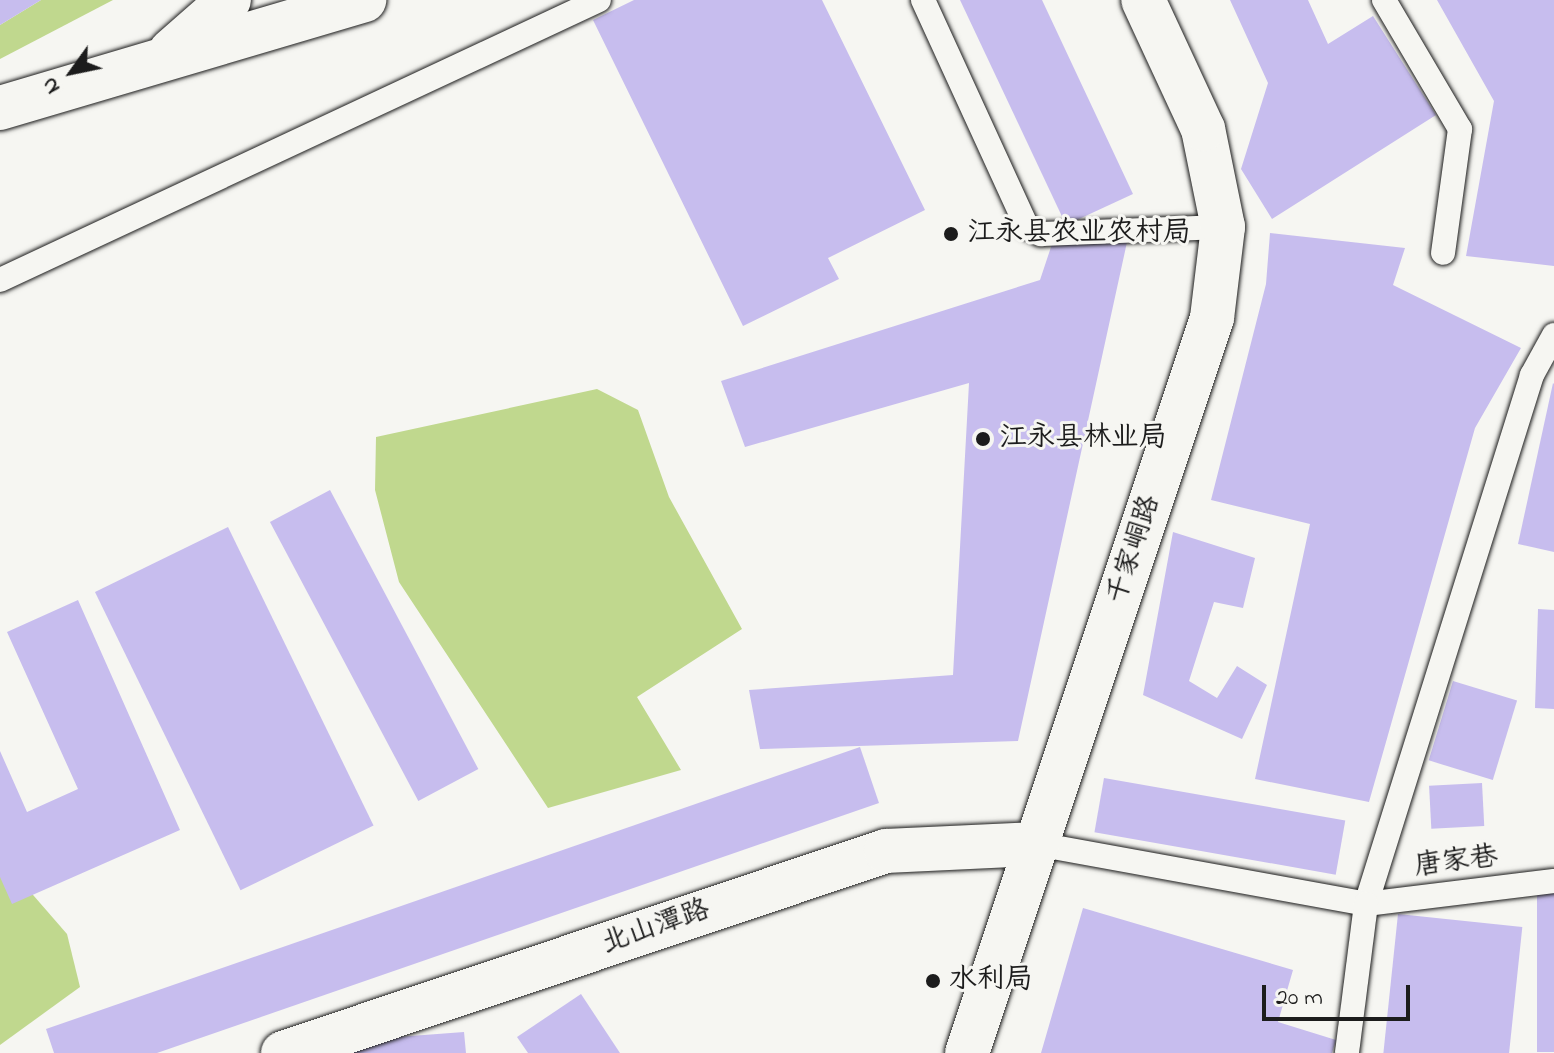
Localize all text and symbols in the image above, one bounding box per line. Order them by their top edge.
north arrow [32,32,112,112]
text: N [34,70,69,100]
place label: 江永县农业农村局 [967,217,1191,251]
marker: 江永县农业农村局 [942,225,960,243]
place label: 江永县林业局 [999,422,1167,456]
marker: 江永县林业局 [974,430,992,448]
street label: 千家峒路 [1102,492,1168,608]
street label: 唐家巷 [1412,841,1500,885]
street label: 北山潭路 [598,894,714,962]
place label: 水利局 [949,964,1033,998]
scale bar [1266,969,1414,1019]
marker: 水利局 [924,972,942,990]
text: 20 m [1276,981,1323,1016]

